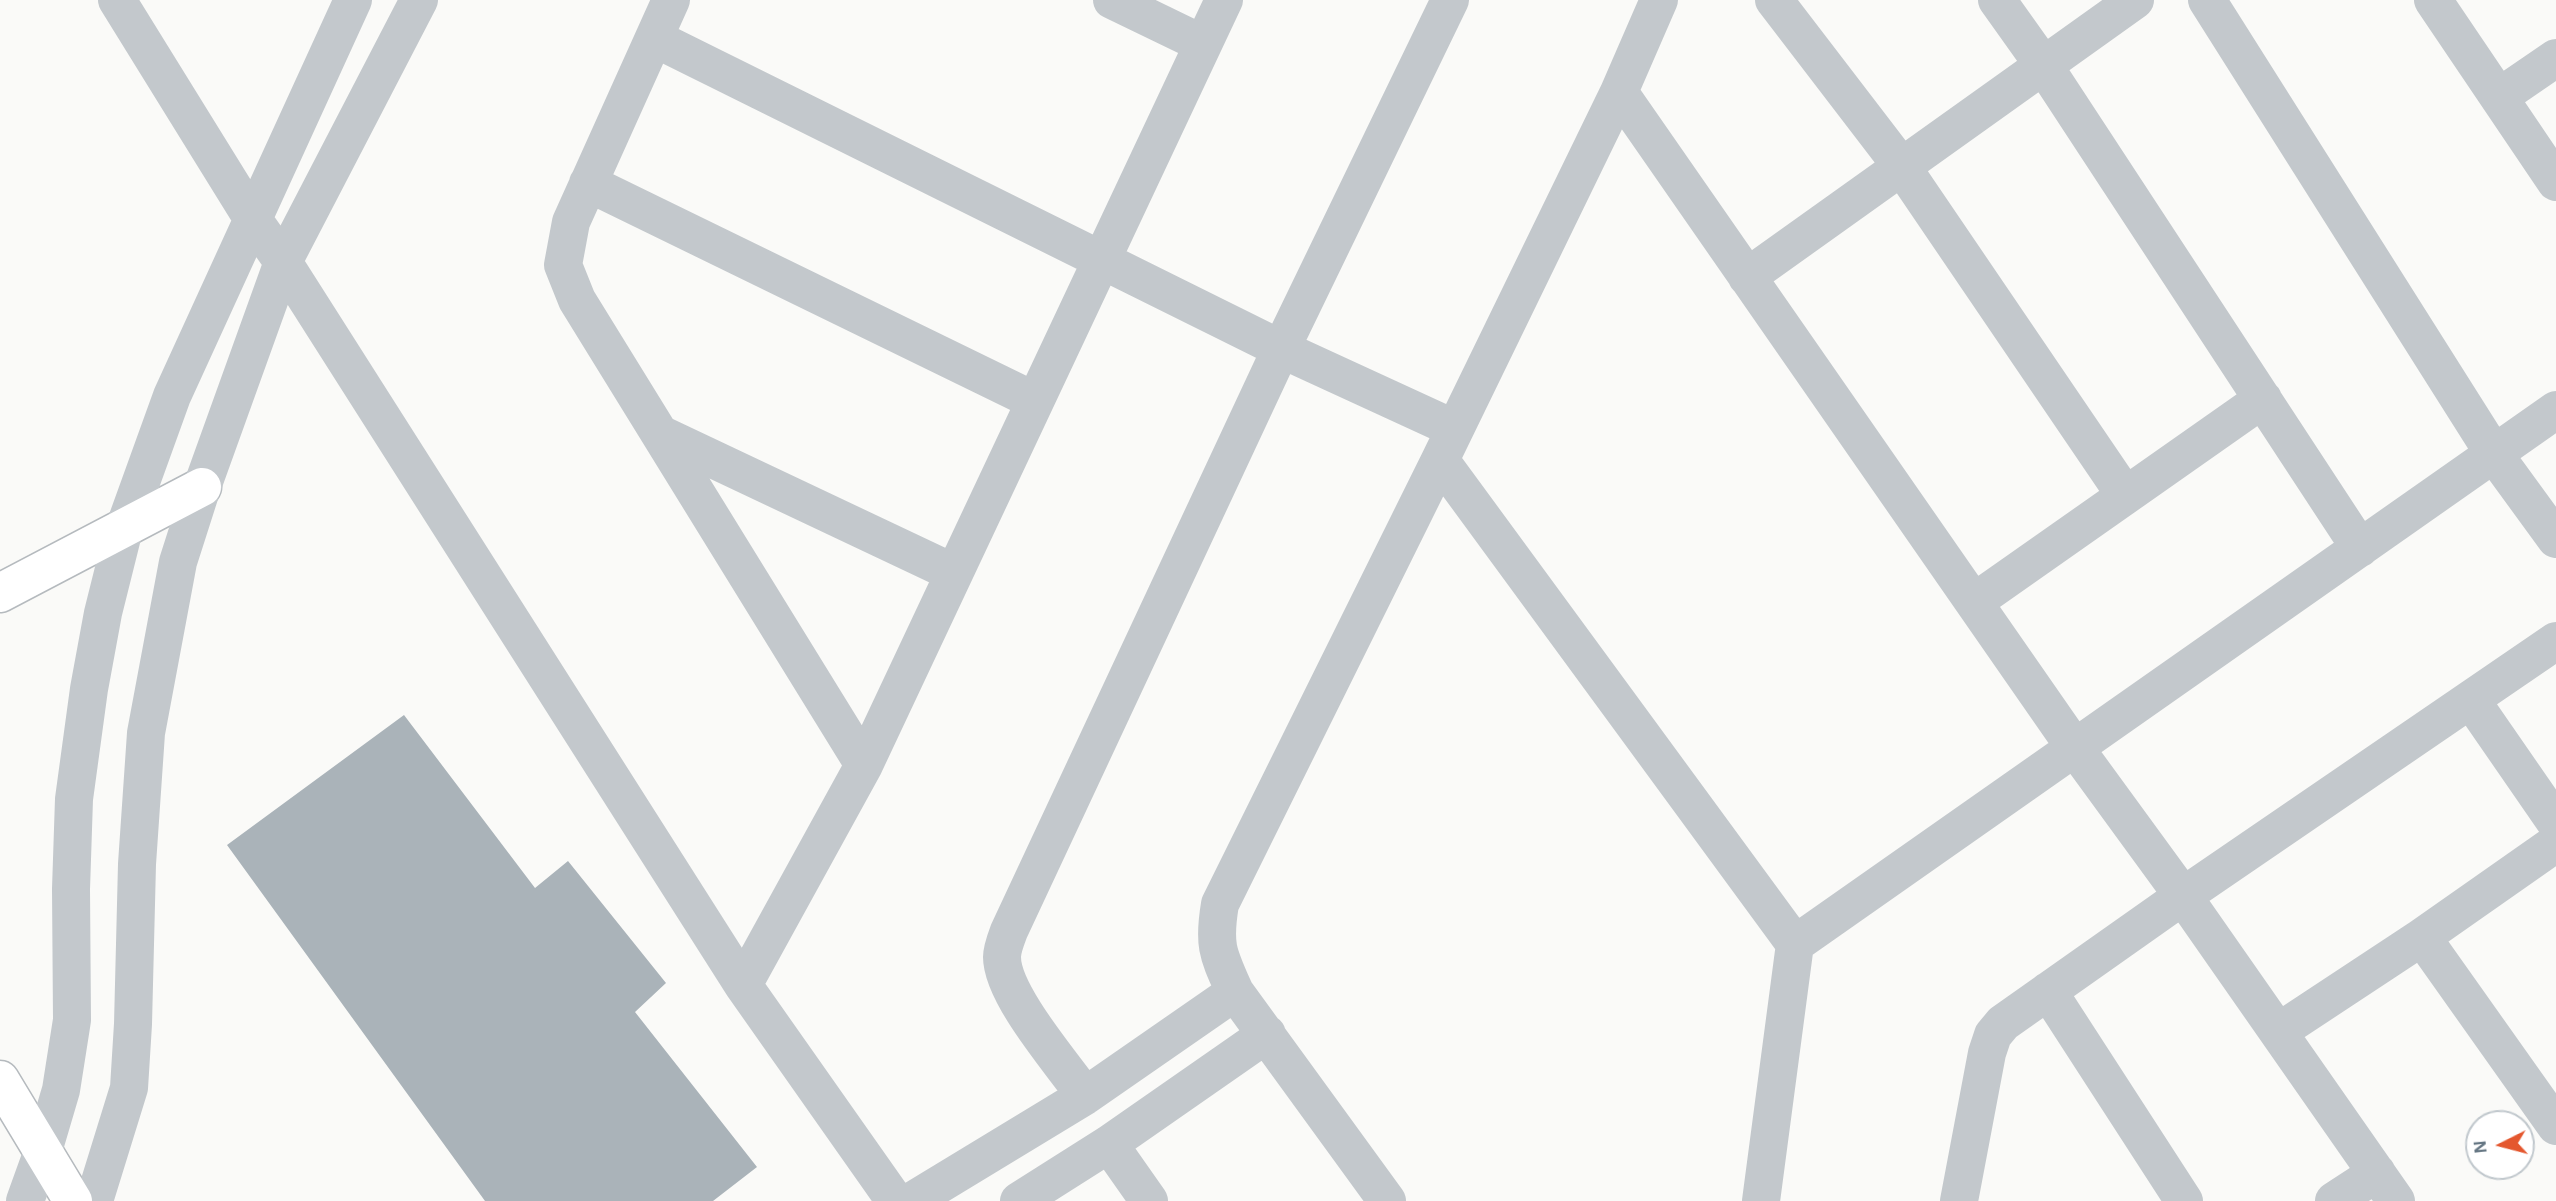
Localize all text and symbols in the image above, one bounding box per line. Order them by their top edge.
north arrow [2465,1110,2535,1180]
text: N [2470,1139,2491,1155]

